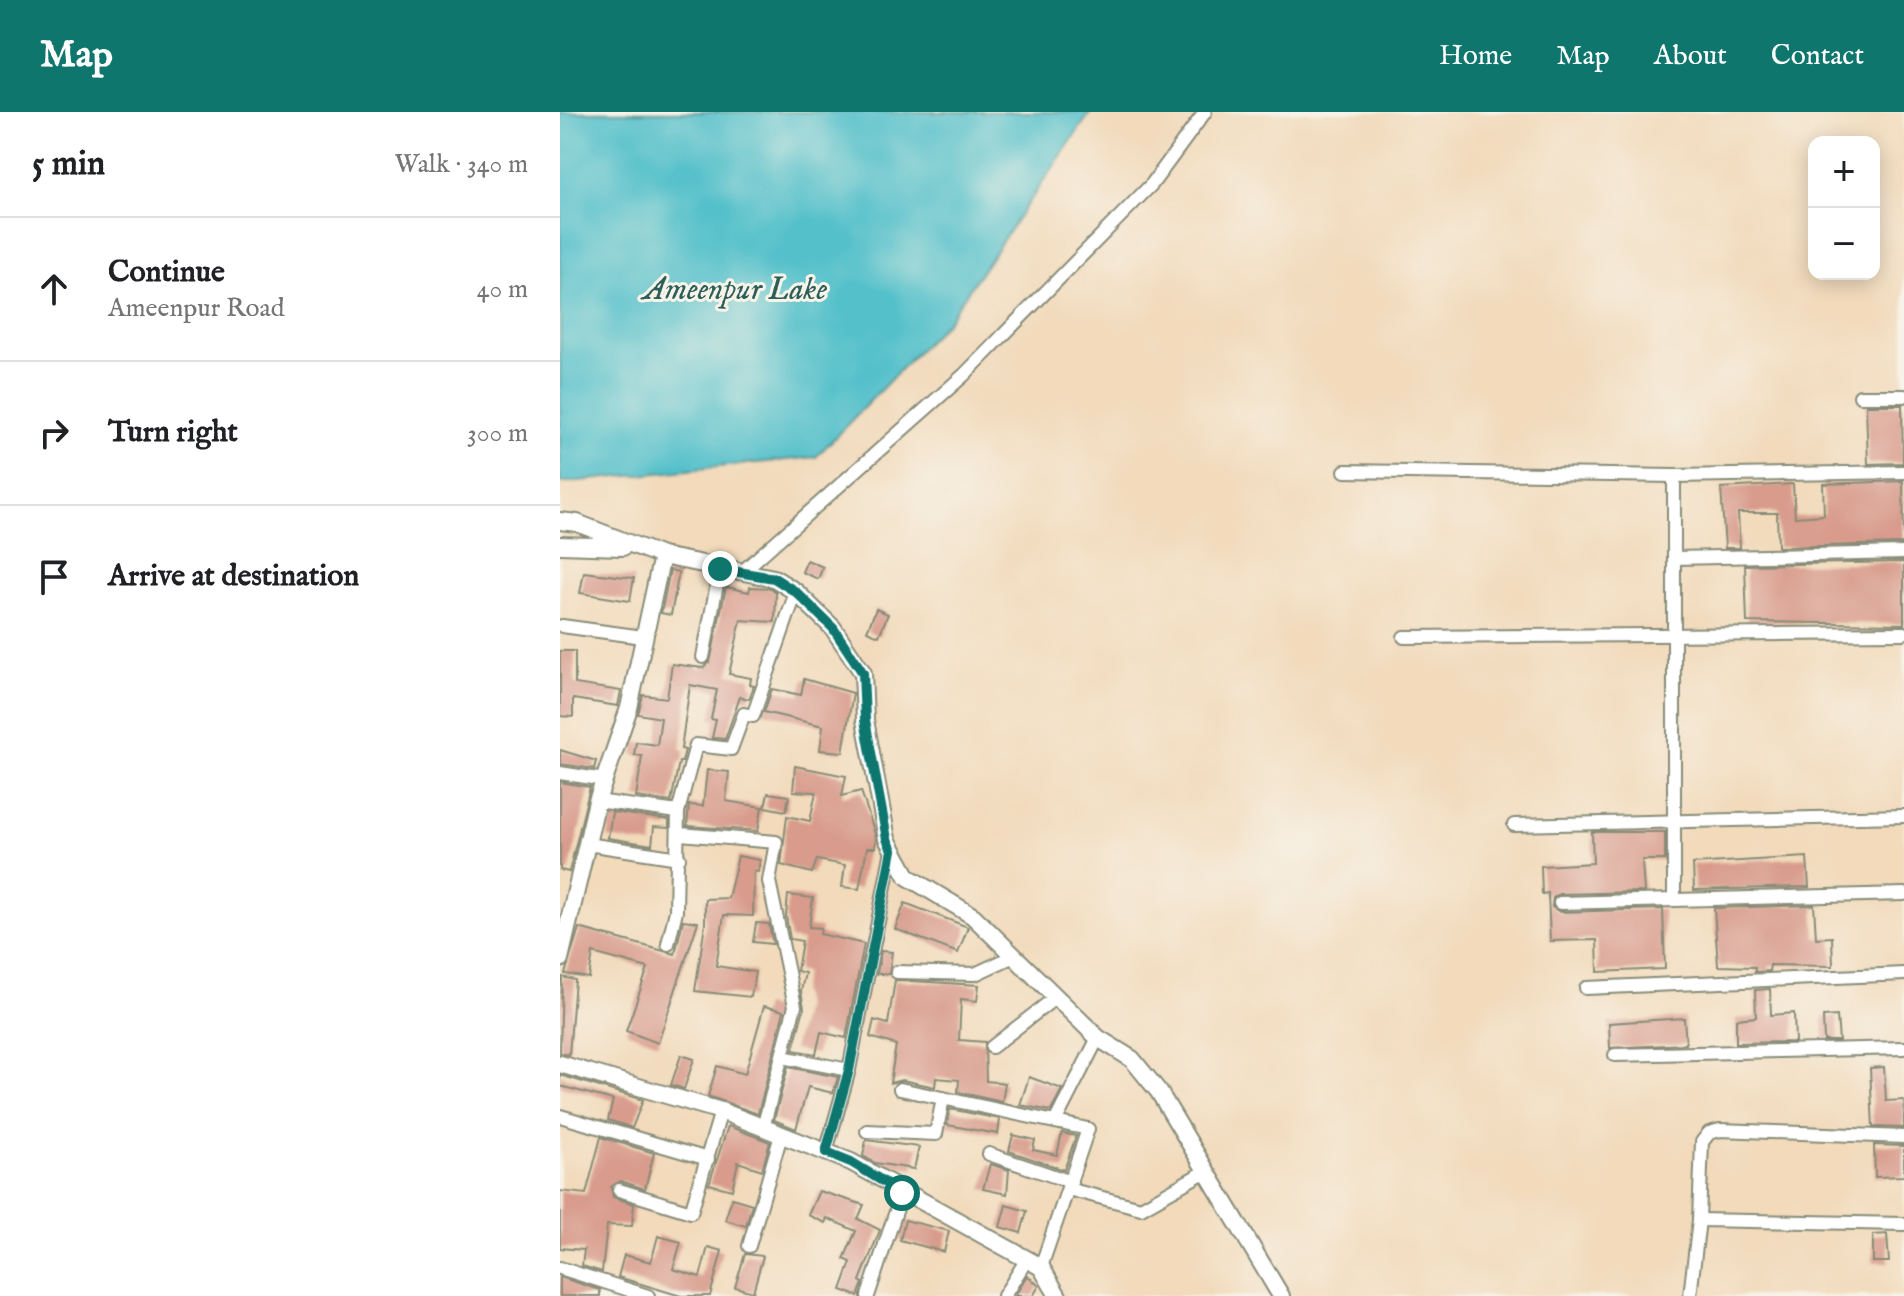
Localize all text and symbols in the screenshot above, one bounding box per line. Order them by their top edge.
text: Map [40,32,113,80]
text: Home [1439,39,1512,74]
text: Map [1556,39,1610,74]
text: About [1654,39,1727,74]
text: Contact [1771,39,1864,74]
map controls [1808,136,1880,280]
button: + [1808,136,1880,208]
text: 5 min [32,143,105,186]
text: Walk · 340 m [394,148,528,181]
button: − [1808,208,1880,280]
text: Continue [108,254,225,292]
icon: ahead [32,267,76,311]
water label: Ameenpur Lake [640,270,827,311]
text: 40 m [477,273,528,306]
text: Ameenpur Road [108,292,285,325]
icon: right [32,411,76,455]
text: Turn right [108,414,238,452]
text: 300 m [467,417,528,450]
route end [702,551,738,587]
icon: arrive [32,555,76,599]
text: Arrive at destination [108,558,359,596]
route start [884,1175,920,1211]

